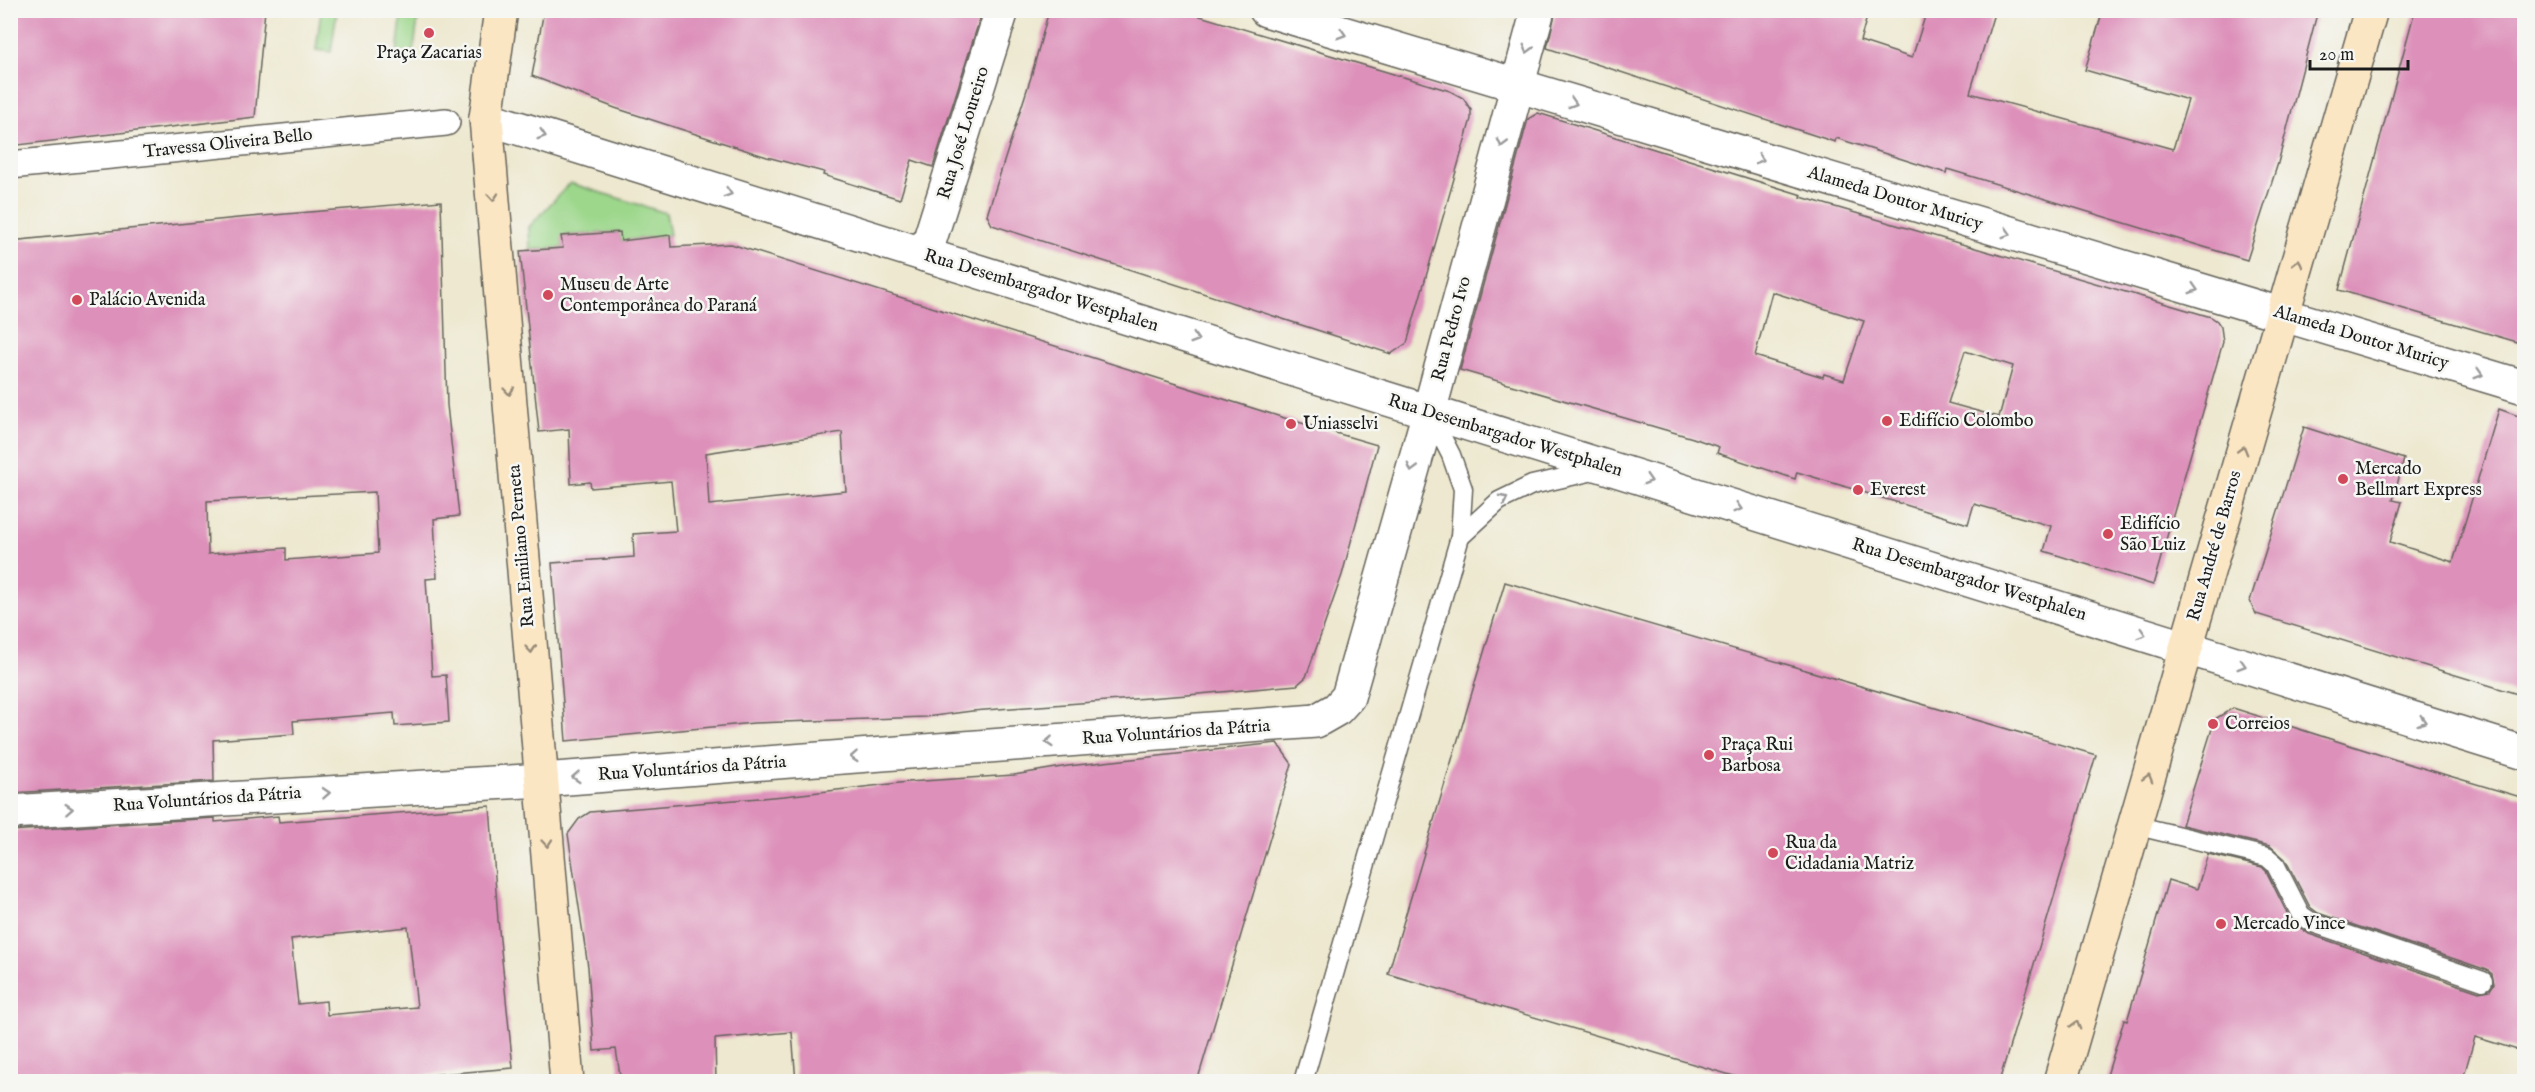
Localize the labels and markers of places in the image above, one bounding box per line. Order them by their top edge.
marker: Praça Zacarias [422,26,436,40]
place label: Praça Zacarias [376,42,482,65]
place label: Museu de Arte Contemporânea do Paraná [560,274,757,318]
marker: Museu de Arte Contemporânea do Paraná [541,288,555,302]
place label: Palácio Avenida [89,289,206,312]
marker: Palácio Avenida [70,293,84,307]
place label: Edifício Colombo [1899,410,2034,433]
place label: Uniasselvi [1303,413,1379,436]
marker: Edifício Colombo [1880,414,1894,428]
marker: Uniasselvi [1284,417,1298,431]
place label: Mercado Bellmart Express [2355,458,2482,502]
marker: Mercado Bellmart Express [2336,472,2350,486]
place label: Everest [1870,479,1926,502]
marker: Everest [1851,483,1865,497]
place label: Edifício São Luiz [2120,513,2186,557]
marker: Edifício São Luiz [2101,527,2115,541]
place label: Correios [2225,713,2290,736]
marker: Correios [2206,717,2220,731]
place label: Praça Rui Barbosa [1721,734,1793,778]
marker: Praça Rui Barbosa [1702,748,1716,762]
place label: Rua da Cidadania Matriz [1785,832,1914,876]
marker: Rua da Cidadania Matriz [1766,846,1780,860]
place label: Mercado Vince [2233,913,2346,936]
marker: Mercado Vince [2214,917,2228,931]

